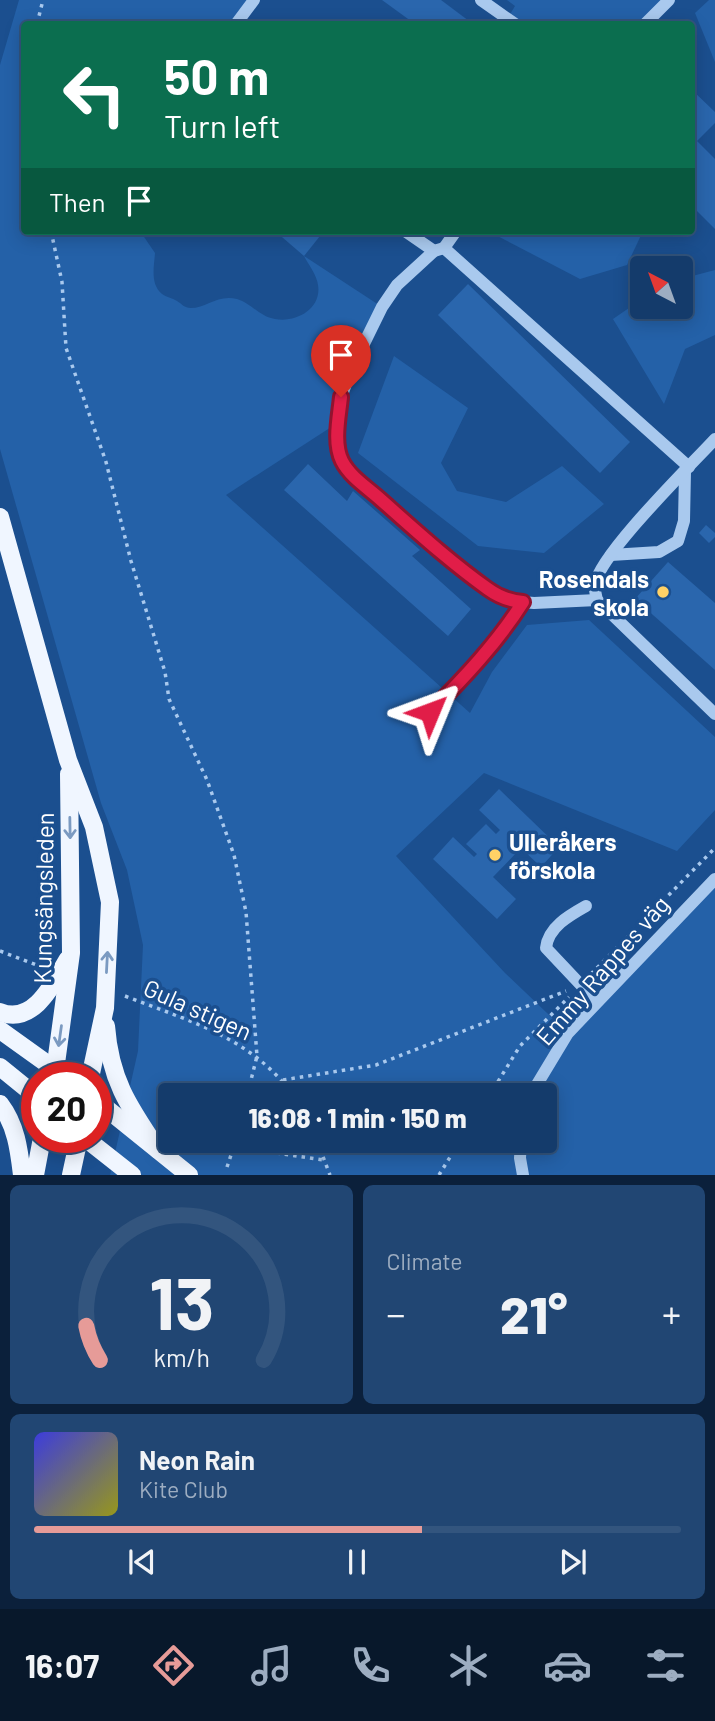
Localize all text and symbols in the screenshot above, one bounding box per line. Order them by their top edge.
text: 50 m [164,46,269,105]
icon: left [49,49,140,140]
text: Turn left [164,106,281,144]
icon: arrive [120,182,158,220]
text: Then [49,186,106,217]
north arrow [630,256,693,318]
map controls [630,256,693,319]
pin [311,325,371,397]
icon: arrive [322,336,360,374]
place label: Rosendals skola [539,564,649,621]
marker: Rosendals skola [655,584,671,600]
position arrow [393,675,467,749]
street label: Kungsängsleden [27,812,59,984]
one-way arrow [63,816,77,839]
place label: Ulleråkers förskola [509,827,616,884]
marker: Ulleråkers förskola [487,847,503,863]
street label: Emmy Rappes väg [529,889,675,1051]
one-way arrow [101,952,114,974]
street label: Gula stigen [140,972,256,1046]
one-way arrow [54,1024,67,1047]
speed limit sign: 20 [21,1062,112,1153]
text: 16:08 · 1 min · 150 m [248,1102,467,1133]
text: Climate [387,1247,463,1275]
text: 13 [149,1258,214,1346]
text: 21° [500,1282,567,1344]
text: − [387,1290,406,1336]
text: + [662,1290,681,1336]
text: km/h [153,1342,210,1372]
text: Neon Rain [139,1444,255,1475]
text: Kite Club [139,1475,228,1503]
icon: previous [123,1543,161,1581]
icon: pause [338,1543,376,1581]
icon: next [554,1543,592,1581]
icon: directions [149,1641,198,1690]
icon: music [247,1641,296,1690]
icon: phone [346,1641,395,1690]
icon: climate [444,1641,493,1690]
icon: car [543,1641,592,1690]
icon: filters [641,1641,690,1690]
text: 16:07 [25,1646,99,1684]

